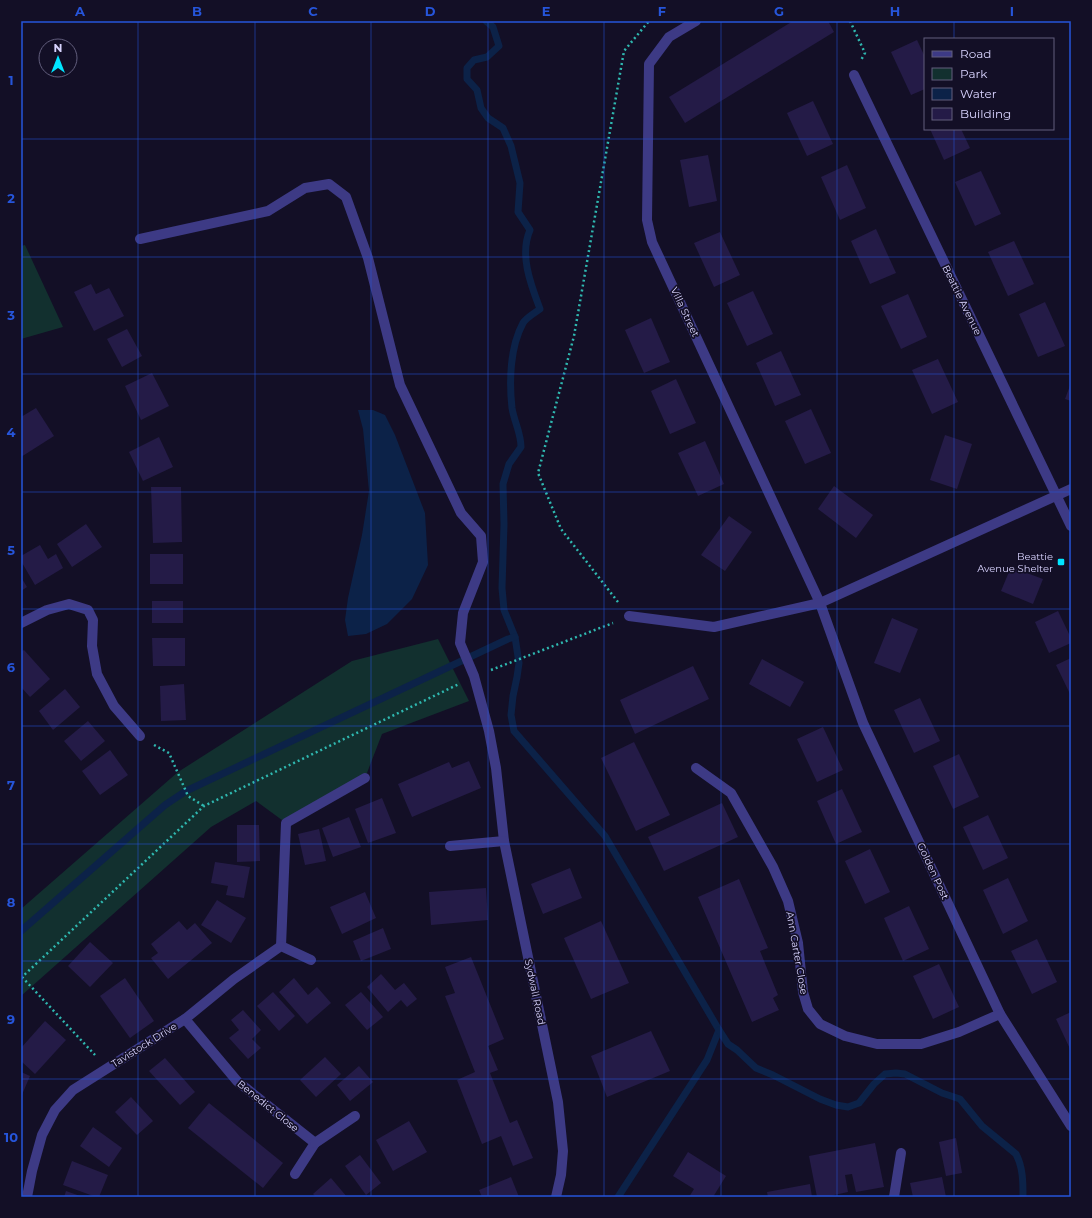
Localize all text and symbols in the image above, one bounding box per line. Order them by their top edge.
text: A [74,3,86,19]
text: B [192,3,202,19]
text: C [308,3,318,19]
text: D [425,3,436,19]
text: E [542,3,551,19]
text: F [658,3,666,19]
text: G [774,3,784,19]
text: H [890,3,900,19]
text: I [1010,3,1014,19]
north arrow [38,38,78,78]
legend [924,38,1054,130]
text: N [54,41,62,55]
text: Road [960,46,991,61]
text: Park [960,66,988,81]
text: 1 [8,72,14,88]
text: Water [960,86,997,101]
text: Building [960,106,1011,121]
text: 2 [7,190,15,206]
street label: Beattie Avenue [939,263,985,337]
street label: Villa Street [668,285,702,339]
text: 3 [6,307,15,323]
text: 4 [7,424,16,440]
text: 5 [7,542,15,558]
place label: Beattie Avenue Shelter [977,550,1053,575]
marker: Beattie Avenue Shelter [1056,557,1066,567]
text: 6 [7,659,16,675]
text: 7 [7,777,15,793]
street label: Golden Post [914,841,952,901]
text: 8 [7,894,16,910]
street label: Ann Carter Close [783,911,811,995]
street label: Sydwall Road [522,958,548,1026]
text: 9 [7,1011,15,1027]
street label: Tavistock Drive [109,1020,179,1070]
street label: Benedict Close [235,1077,301,1135]
text: 10 [4,1129,18,1145]

